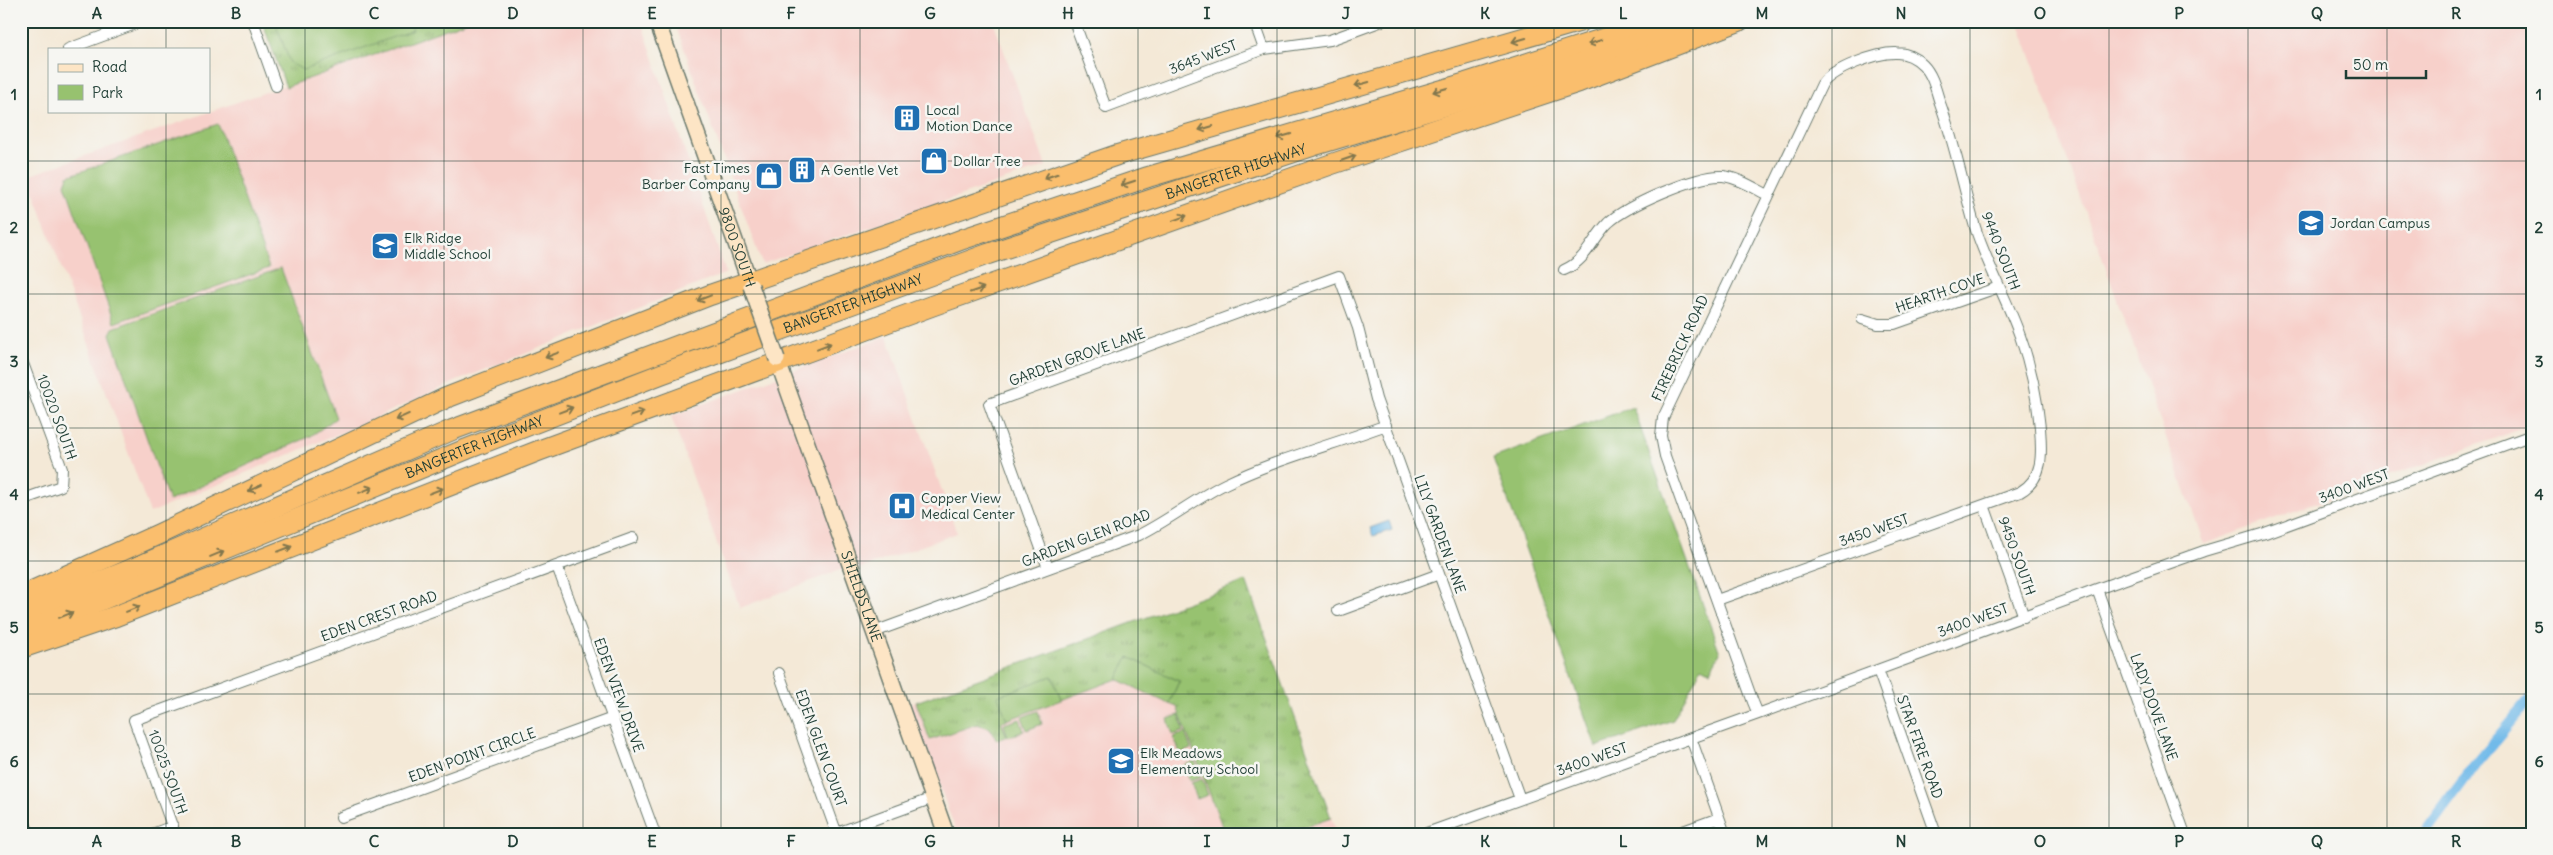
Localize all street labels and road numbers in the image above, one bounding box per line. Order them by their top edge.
street label: 3645 WEST [1166,36,1240,78]
street label: BANGERTER HIGHWAY [1163,139,1309,203]
street label: 9800 SOUTH [715,205,760,290]
street label: 9440 SOUTH [1978,209,2024,293]
street label: HEARTH COVE [1893,269,1987,317]
street label: BANGERTER HIGHWAY [781,270,925,337]
street label: FIREBRICK ROAD [1648,292,1712,404]
street label: GARDEN GROVE LANE [1006,324,1148,390]
street label: 10020 SOUTH [33,372,81,462]
street label: BANGERTER HIGHWAY [402,411,546,483]
street label: 3400 WEST [2316,465,2392,507]
street label: LILY GARDEN LANE [1410,472,1470,596]
street label: GARDEN GLEN ROAD [1019,505,1153,571]
street label: 3450 WEST [1837,510,1911,550]
street label: 9450 SOUTH [1994,514,2040,598]
street label: SHIELDS LANE [837,548,886,644]
street label: EDEN CREST ROAD [318,587,440,645]
street label: 3400 WEST [1935,599,2011,641]
street label: EDEN VIEW DRIVE [590,635,648,755]
street label: LADY DOVE LANE [2126,651,2182,763]
street label: EDEN GLEN COURT [791,687,851,809]
street label: STAR FIRE ROAD [1893,693,1947,801]
street label: EDEN POINT CIRCLE [406,724,538,786]
street label: 10025 SOUTH [144,727,192,817]
street label: 3400 WEST [1554,738,1630,780]

